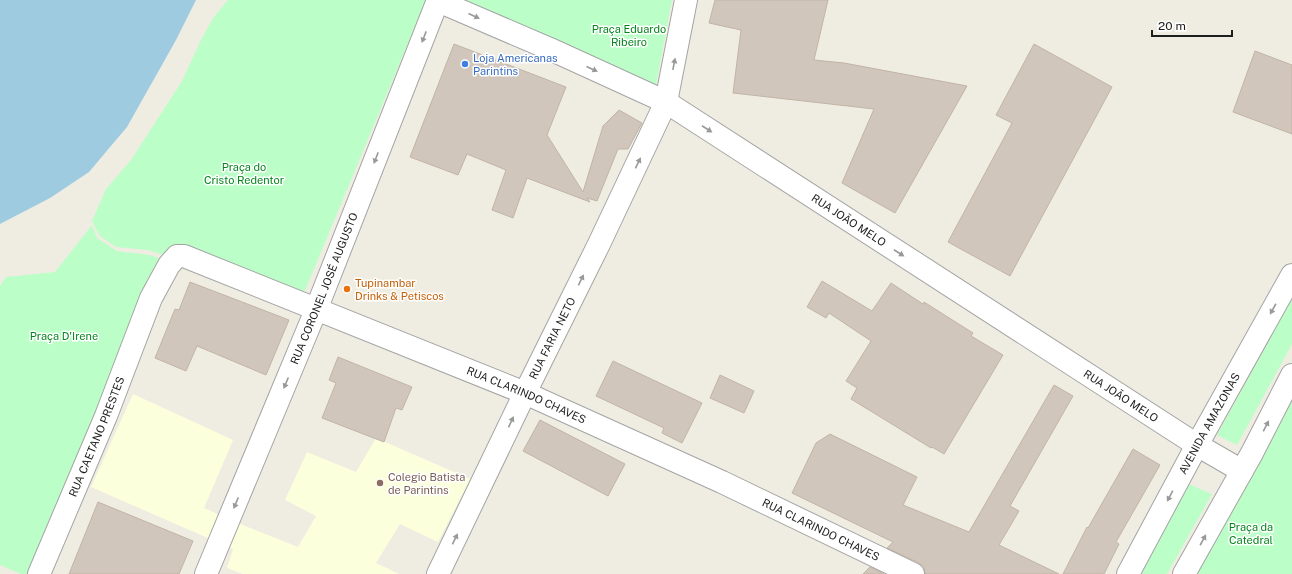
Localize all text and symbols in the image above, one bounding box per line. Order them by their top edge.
scale bar [1152,12,1232,38]
one-way arrow [468,13,479,19]
text: 20 m [1158,19,1186,33]
park label: Praça Eduardo Ribeiro [592,23,666,48]
one-way arrow [420,31,426,43]
place label: Loja Americanas Parintins [473,52,558,77]
one-way arrow [671,58,677,70]
marker: Loja Americanas Parintins [460,59,470,69]
one-way arrow [587,66,598,72]
one-way arrow [702,125,712,133]
one-way arrow [373,153,379,165]
one-way arrow [635,157,641,168]
park label: Praça do Cristo Redentor [204,161,284,186]
street label: RUA JOÃO MELO [809,192,888,248]
street label: RUA CORONEL JOSÉ AUGUSTO [288,211,360,366]
one-way arrow [893,249,905,256]
one-way arrow [578,274,584,286]
place label: Tupinambar Drinks & Petiscos [355,277,444,302]
marker: Tupinambar Drinks & Petiscos [342,284,352,294]
street label: RUA FARIA NETO [527,295,578,381]
one-way arrow [1270,303,1276,315]
park label: Praça D'Irene [30,330,98,343]
street label: RUA CLARINDO CHAVES [465,364,588,426]
street label: RUA JOÃO MELO [1082,367,1160,424]
street label: AVENIDA AMAZONAS [1176,371,1242,476]
street label: RUA CAETANO PRESTES [66,375,127,499]
one-way arrow [283,377,289,389]
one-way arrow [508,416,514,427]
one-way arrow [1263,420,1269,432]
place label: Colegio Batista de Parintins [388,471,465,496]
marker: Colegio Batista de Parintins [375,478,385,488]
one-way arrow [1167,490,1173,502]
street label: RUA CLARINDO CHAVES [760,496,881,563]
one-way arrow [233,497,239,508]
park label: Praça da Catedral [1229,521,1273,546]
one-way arrow [452,533,458,545]
one-way arrow [1200,534,1207,546]

